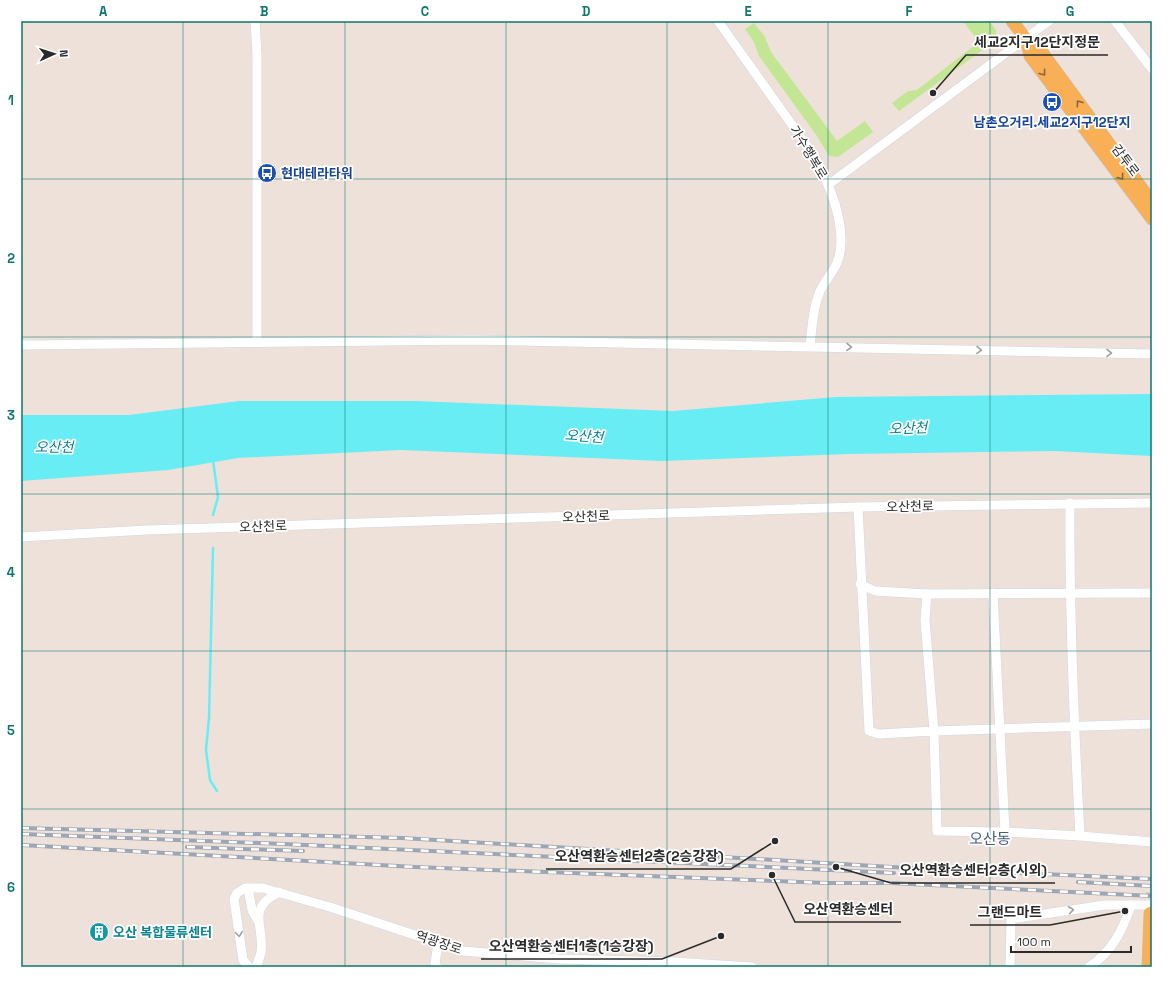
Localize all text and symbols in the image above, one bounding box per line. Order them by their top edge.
text: A [99,3,108,20]
text: B [260,3,269,20]
text: C [421,3,429,20]
text: D [582,3,591,20]
text: E [744,3,752,20]
text: F [906,3,913,20]
text: G [1066,3,1074,20]
callout: 세교2지구12단지정문 [966,29,1108,55]
text: 세교2지구12단지정문 [974,33,1100,51]
north arrow [34,34,74,74]
text: N [57,49,71,58]
one-way arrow [1038,69,1045,76]
bus stop icon: 남촌오거리.세교2지구12단지 [1041,91,1063,113]
text: 1 [8,92,14,109]
one-way arrow [1077,101,1084,108]
place label: 남촌오거리.세교2지구12단지 [974,114,1130,131]
street label: 가수행복로 [786,122,831,182]
street label: 감투로 [1108,141,1143,180]
bus stop icon: 현대테라타워 [256,162,278,184]
place label: 현대테라타워 [281,165,353,182]
one-way arrow [1116,173,1123,180]
text: 2 [7,250,15,267]
one-way arrow [846,343,852,351]
one-way arrow [976,346,982,354]
one-way arrow [1106,349,1112,357]
text: 3 [7,407,15,424]
water label: 오산천 [888,418,929,438]
water label: 오산천 [564,426,605,446]
water label: 오산천 [35,438,74,456]
street label: 오산천로 [886,498,934,515]
street label: 오산천로 [562,507,610,526]
street label: 오산천로 [239,517,287,536]
text: 4 [7,564,15,581]
text: 5 [7,722,15,739]
district label: 오산동 [969,829,1011,848]
callout: 오산역환승센터2층(2승강장) [546,843,731,869]
text: 오산역환승센터2층(2승강장) [554,847,724,865]
callout: 오산역환승센터2층(시외) [891,857,1055,883]
text: 오산역환승센터2층(시외) [899,861,1047,879]
text: 6 [7,879,15,896]
callout: 오산역환승센터 [795,896,901,922]
callout: 그랜드마트 [970,899,1050,925]
text: 오산역환승센터 [803,900,893,918]
text: 그랜드마트 [978,903,1042,921]
one-way arrow [1068,906,1074,915]
building icon: 오산 복합물류센터 [88,921,110,943]
place label: 오산 복합물류센터 [113,924,212,941]
street label: 역광장로 [413,927,464,958]
scale bar [1011,928,1131,954]
one-way arrow [234,931,243,937]
callout: 오산역환승센터1층(1승강장) [481,933,662,959]
text: 100 m [1017,934,1051,950]
text: 오산역환승센터1층(1승강장) [489,937,653,955]

